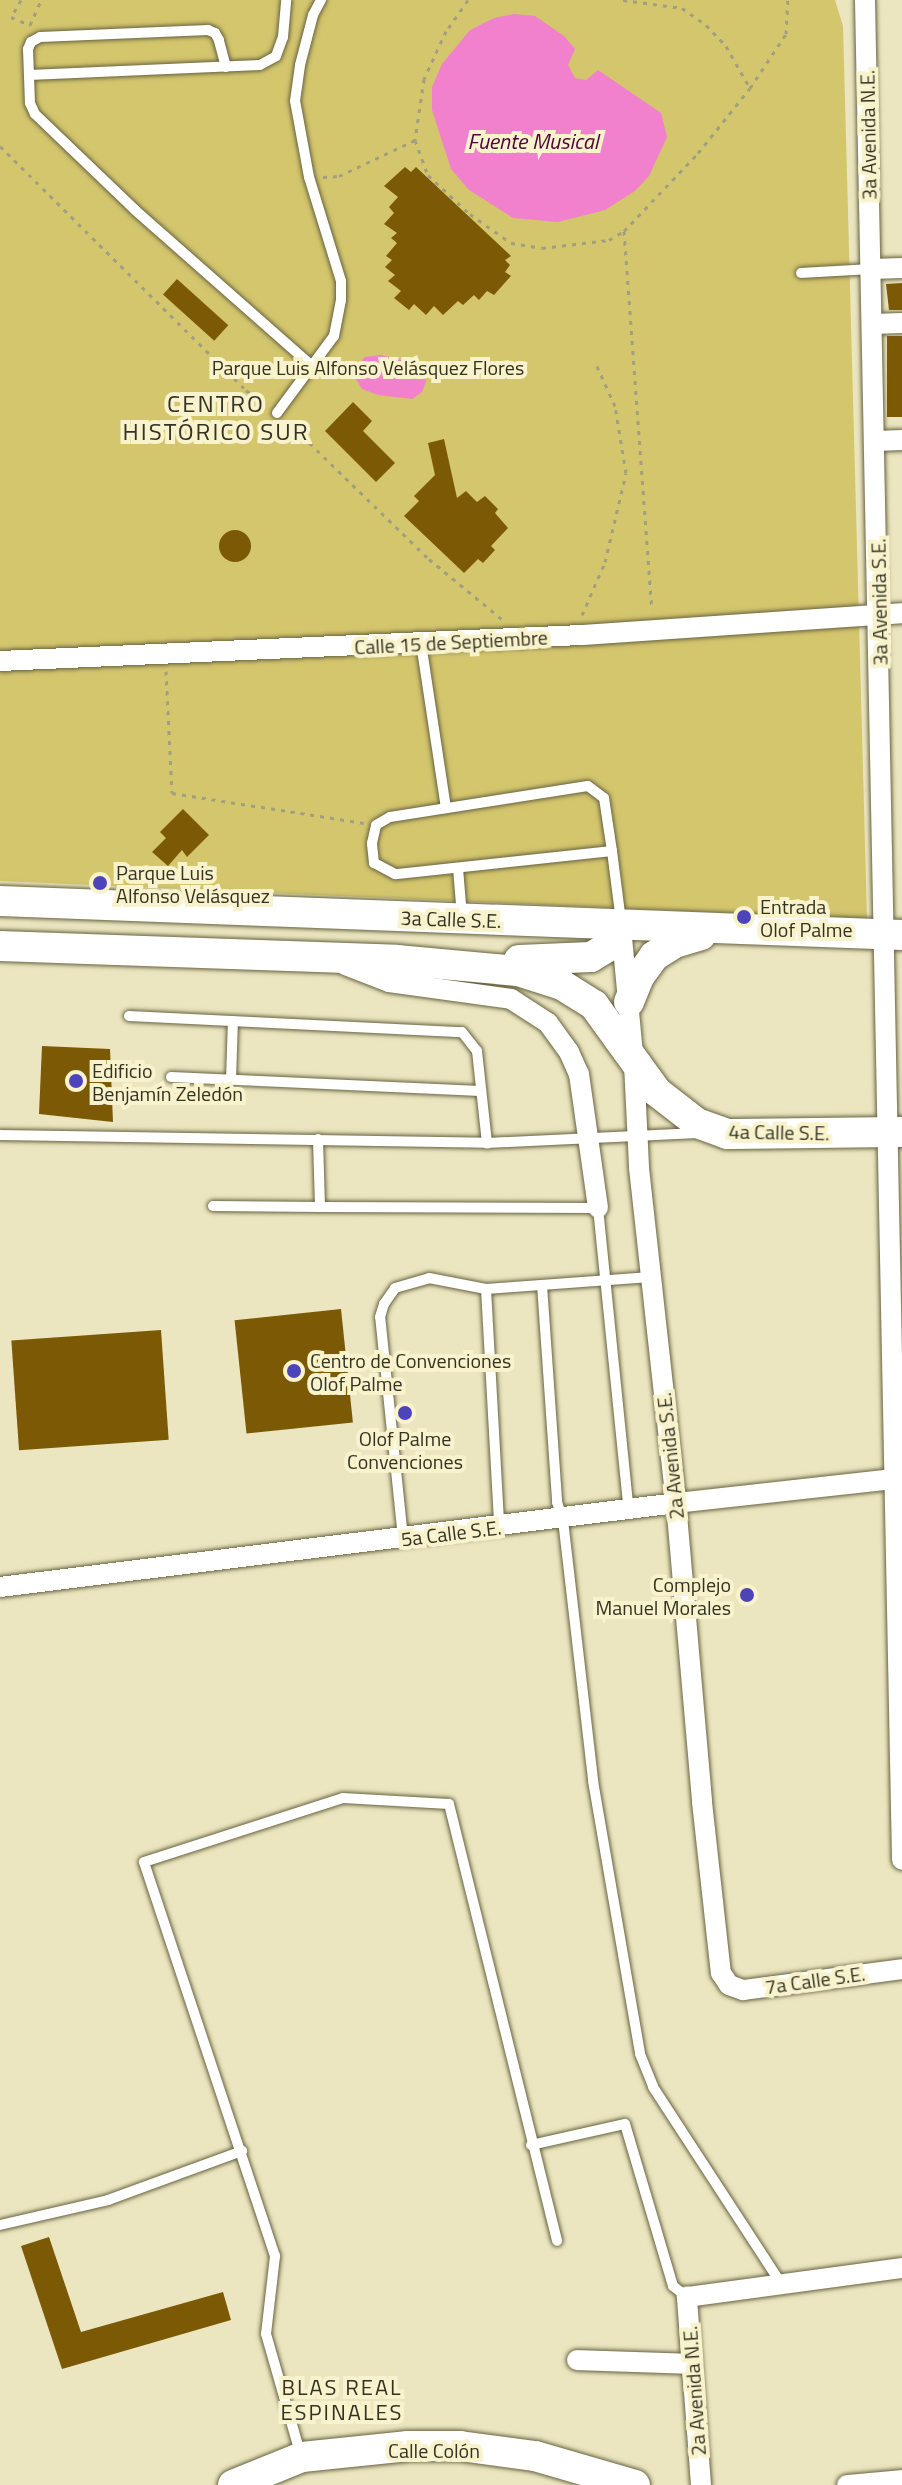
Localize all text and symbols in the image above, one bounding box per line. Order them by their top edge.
street label: 3a Avenida N.E. [855,70,881,200]
water label: Fuente Musical [468,129,598,155]
park label: Parque Luis Alfonso Velásquez Flores [212,355,524,379]
district label: CENTRO HISTÓRICO SUR [123,390,309,446]
street label: 3a Avenida S.E. [866,538,892,666]
street label: Calle 15 de Septiembre [354,625,548,659]
place label: Parque Luis Alfonso Velásquez [116,860,270,907]
marker: Parque Luis Alfonso Velásquez [91,874,109,892]
place label: Entrada Olof Palme [760,894,853,941]
street label: 3a Calle S.E. [400,905,502,933]
marker: Entrada Olof Palme [735,908,753,926]
place label: Edificio Benjamín Zeledón [92,1058,243,1105]
marker: Edificio Benjamín Zeledón [67,1072,85,1090]
street label: 4a Calle S.E. [728,1119,830,1145]
place label: Centro de Convenciones Olof Palme [310,1348,511,1395]
marker: Centro de Convenciones Olof Palme [285,1362,303,1380]
street label: 2a Avenida S.E. [651,1391,689,1521]
marker: Olof Palme Convenciones [396,1404,414,1422]
place label: Olof Palme Convenciones [347,1426,463,1473]
street label: 5a Calle S.E. [400,1515,502,1551]
place label: Complejo Manuel Morales [595,1572,731,1619]
marker: Complejo Manuel Morales [738,1586,756,1604]
street label: 7a Calle S.E. [763,1961,867,1999]
street label: 2a Avenida N.E. [677,2325,711,2457]
district label: BLAS REAL ESPINALES [280,2374,404,2426]
street label: Calle Colón [388,2438,480,2462]

